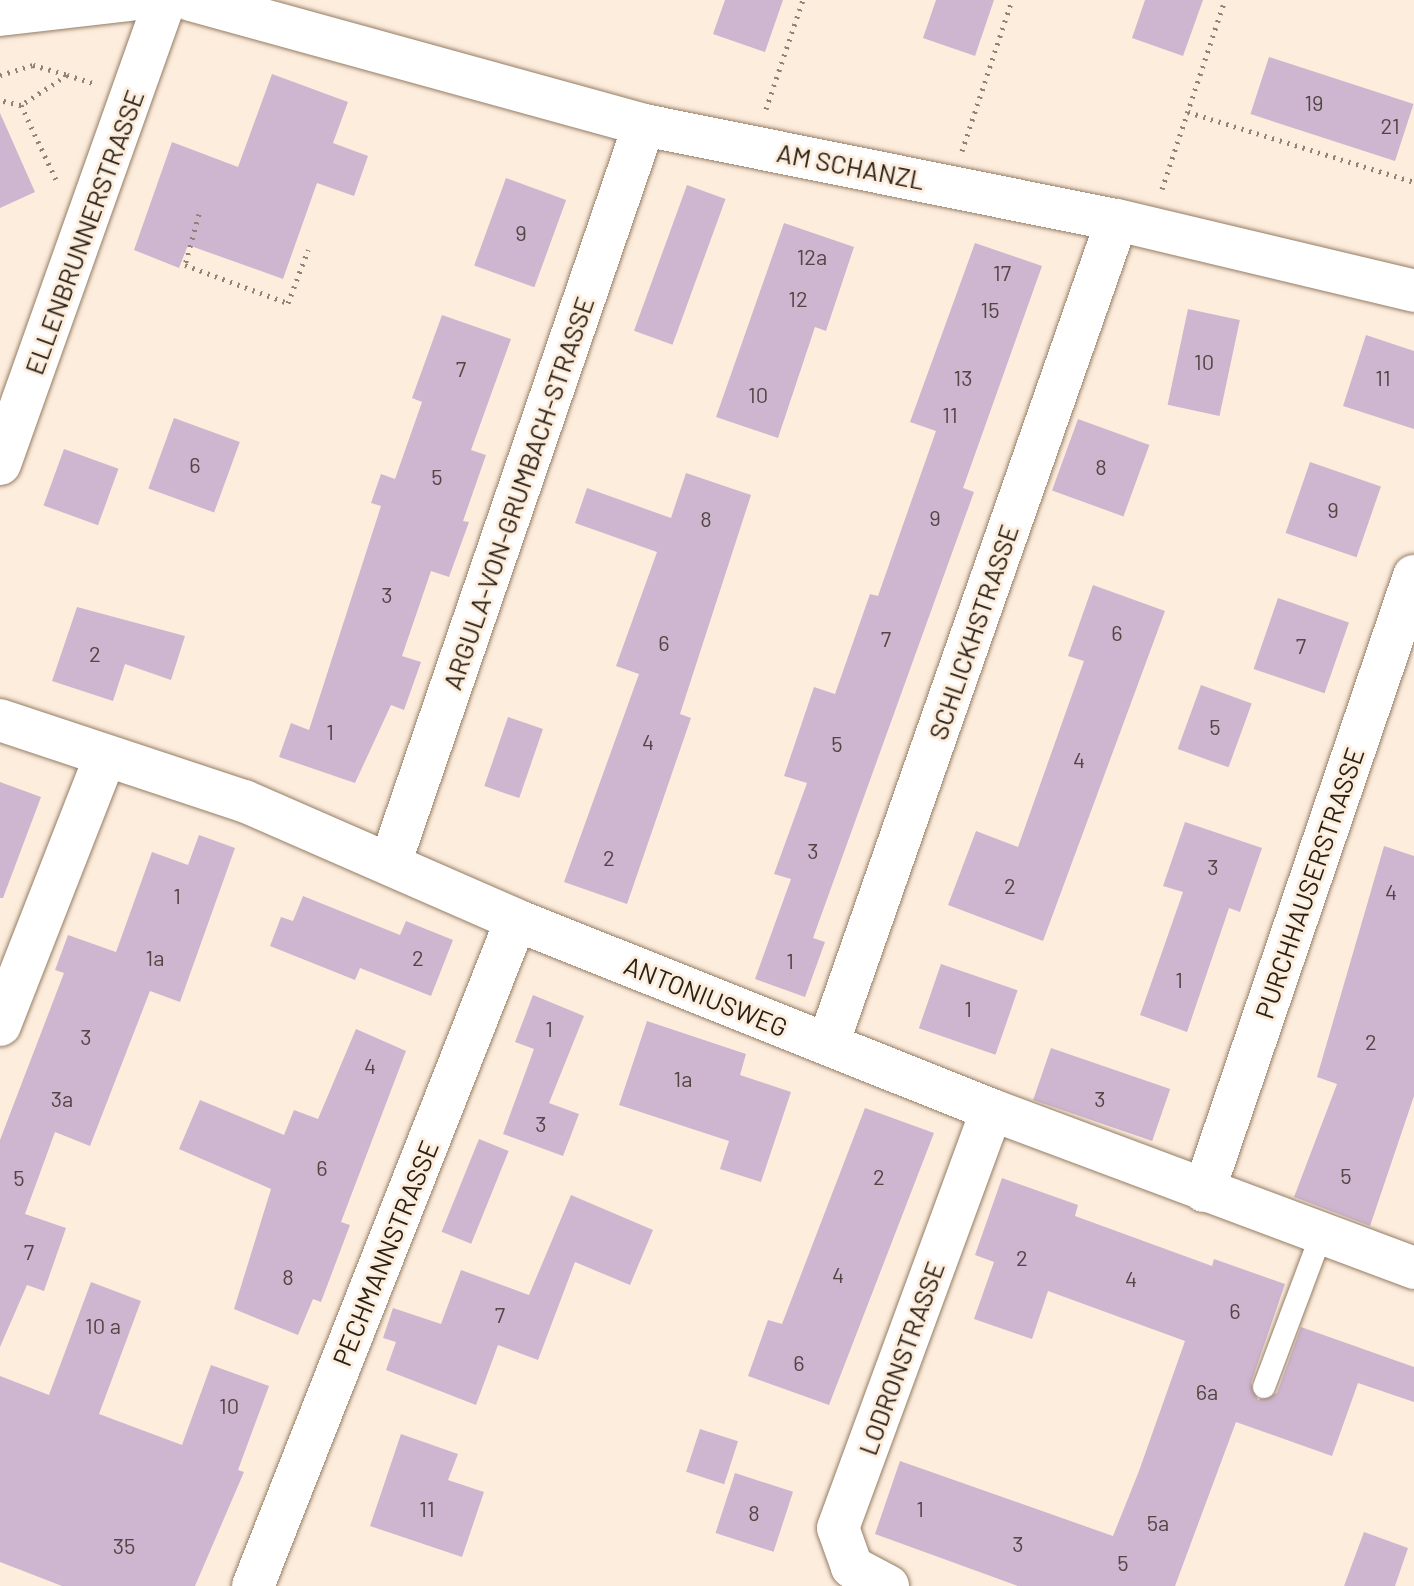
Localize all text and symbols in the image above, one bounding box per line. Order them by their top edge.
street label: ELLENBRUNNERSTRASSE [18,85,150,379]
house number: 19 [1304,90,1324,116]
house number: 21 [1380,113,1400,139]
street label: AM SCHANZL [774,136,928,196]
house number: 9 [515,220,527,246]
house number: 12a [797,244,827,270]
house number: 17 [993,260,1011,286]
house number: 12 [788,286,808,312]
street label: ARGULA-VON-GRUMBACH-STRASSE [436,292,600,694]
house number: 15 [980,297,1000,323]
house number: 10 [1194,349,1214,375]
house number: 7 [456,356,466,382]
house number: 13 [953,365,973,391]
house number: 11 [1375,365,1391,391]
house number: 10 [748,382,768,408]
house number: 11 [942,402,958,428]
house number: 6 [189,452,201,478]
house number: 8 [1095,454,1107,480]
house number: 5 [431,464,443,490]
house number: 9 [1327,497,1339,523]
house number: 9 [929,505,941,531]
house number: 8 [700,506,712,532]
street label: SCHLICKHSTRASSE [922,520,1024,744]
house number: 3 [381,582,393,608]
house number: 6 [1111,620,1123,646]
house number: 7 [881,626,891,652]
house number: 6 [658,630,670,656]
house number: 7 [1296,633,1306,659]
house number: 2 [89,641,101,667]
house number: 5 [1209,714,1221,740]
house number: 1 [326,719,334,745]
house number: 4 [642,729,654,755]
house number: 5 [831,731,843,757]
street label: PURCHHAUSERSTRASSE [1248,743,1370,1023]
house number: 4 [1073,747,1085,773]
house number: 3 [807,838,819,864]
house number: 2 [603,845,615,871]
house number: 3 [1207,854,1219,880]
house number: 2 [1004,873,1016,899]
house number: 4 [1385,879,1397,905]
house number: 1 [173,883,181,909]
house number: 1a [146,945,164,971]
house number: 2 [412,945,424,971]
house number: 1 [786,948,794,974]
street label: ANTONIUSWEG [620,949,792,1043]
house number: 1 [1175,967,1183,993]
house number: 1 [964,996,972,1022]
house number: 1 [545,1016,553,1042]
house number: 3 [80,1024,92,1050]
house number: 2 [1365,1029,1377,1055]
house number: 4 [364,1053,376,1079]
house number: 1a [674,1066,692,1092]
house number: 3a [51,1086,73,1112]
house number: 3 [1094,1086,1106,1112]
house number: 3 [535,1111,547,1137]
street label: PECHMANNSTRASSE [326,1136,444,1370]
house number: 6 [316,1155,328,1181]
house number: 5 [1340,1163,1352,1189]
house number: 2 [873,1164,885,1190]
house number: 5 [13,1165,25,1191]
house number: 7 [24,1239,34,1265]
house number: 2 [1016,1245,1028,1271]
street label: LODRONSTRASSE [851,1257,951,1459]
house number: 4 [832,1262,844,1288]
house number: 8 [282,1264,294,1290]
house number: 4 [1125,1266,1137,1292]
house number: 6 [1229,1298,1241,1324]
house number: 7 [495,1302,505,1328]
house number: 10 a [85,1313,121,1339]
house number: 6 [793,1350,805,1376]
house number: 6a [1196,1379,1218,1405]
house number: 10 [219,1393,239,1419]
house number: 11 [419,1496,435,1522]
house number: 1 [916,1496,924,1522]
house number: 8 [748,1500,760,1526]
house number: 5a [1147,1510,1169,1536]
house number: 3 [1012,1531,1024,1557]
house number: 35 [113,1533,135,1559]
house number: 5 [1117,1550,1129,1576]

